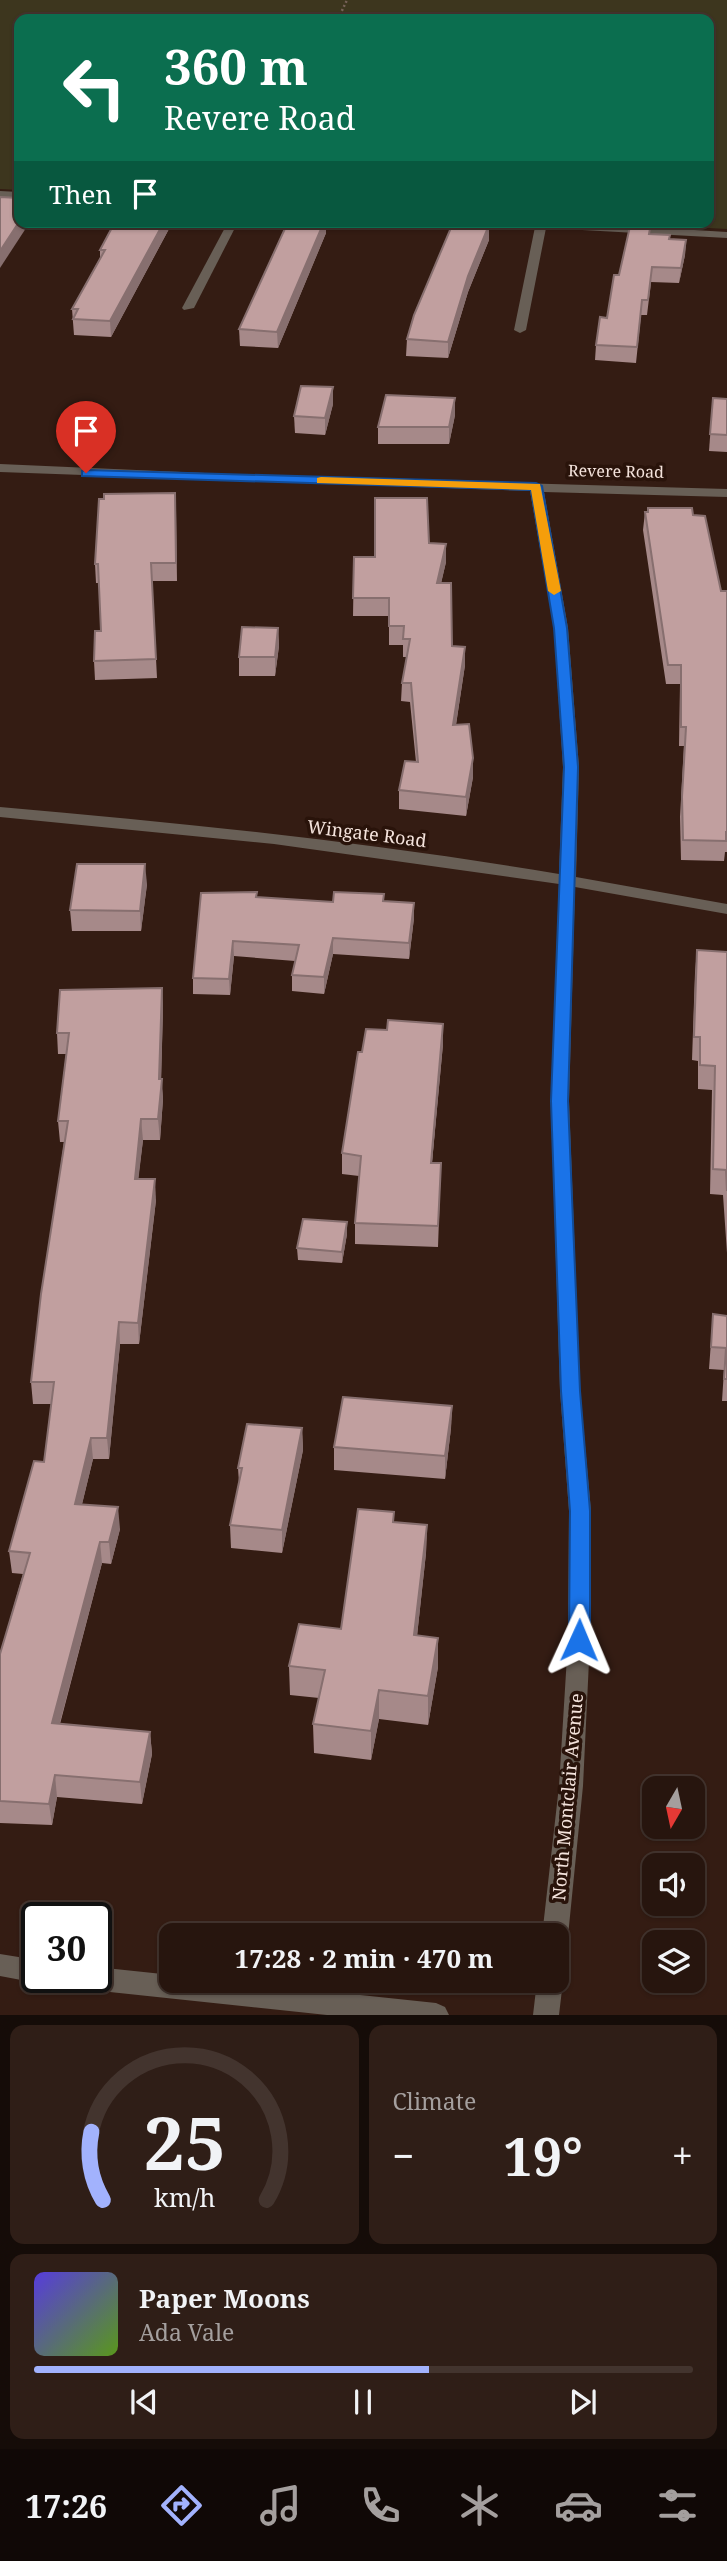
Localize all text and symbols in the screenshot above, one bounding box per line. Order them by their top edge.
text: 360 m [164,33,308,99]
icon: left [49,42,140,133]
text: Revere Road [164,96,355,139]
icon: arrive [126,175,164,213]
text: Then [49,176,112,212]
pin [56,401,116,473]
icon: arrive [67,412,105,450]
street label: Revere Road [568,459,664,483]
street label: Wingate Road [306,814,428,852]
position arrow [542,1603,616,1677]
street label: North Montclair Avenue [546,1692,588,1902]
north arrow [642,1776,705,1839]
map controls [642,1776,705,1993]
button: sound [642,1853,705,1916]
speed limit sign: 30 [21,1902,112,1993]
button: layers [642,1930,705,1993]
text: 17:28 · 2 min · 470 m [234,1940,494,1976]
text: Climate [393,2085,476,2117]
text: 25 [143,2093,225,2192]
text: 19° [503,2120,583,2191]
text: − [393,2129,415,2181]
text: + [672,2129,693,2181]
text: km/h [154,2180,215,2214]
text: Paper Moons [139,2280,310,2316]
text: Ada Vale [139,2316,234,2348]
icon: previous [125,2383,163,2421]
icon: pause [344,2383,382,2421]
icon: next [564,2383,602,2421]
icon: directions [157,2481,206,2530]
icon: music [256,2481,305,2530]
icon: phone [356,2481,405,2530]
icon: climate [455,2481,504,2530]
icon: car [554,2481,603,2530]
icon: filters [653,2481,702,2530]
text: 17:26 [25,2484,107,2527]

